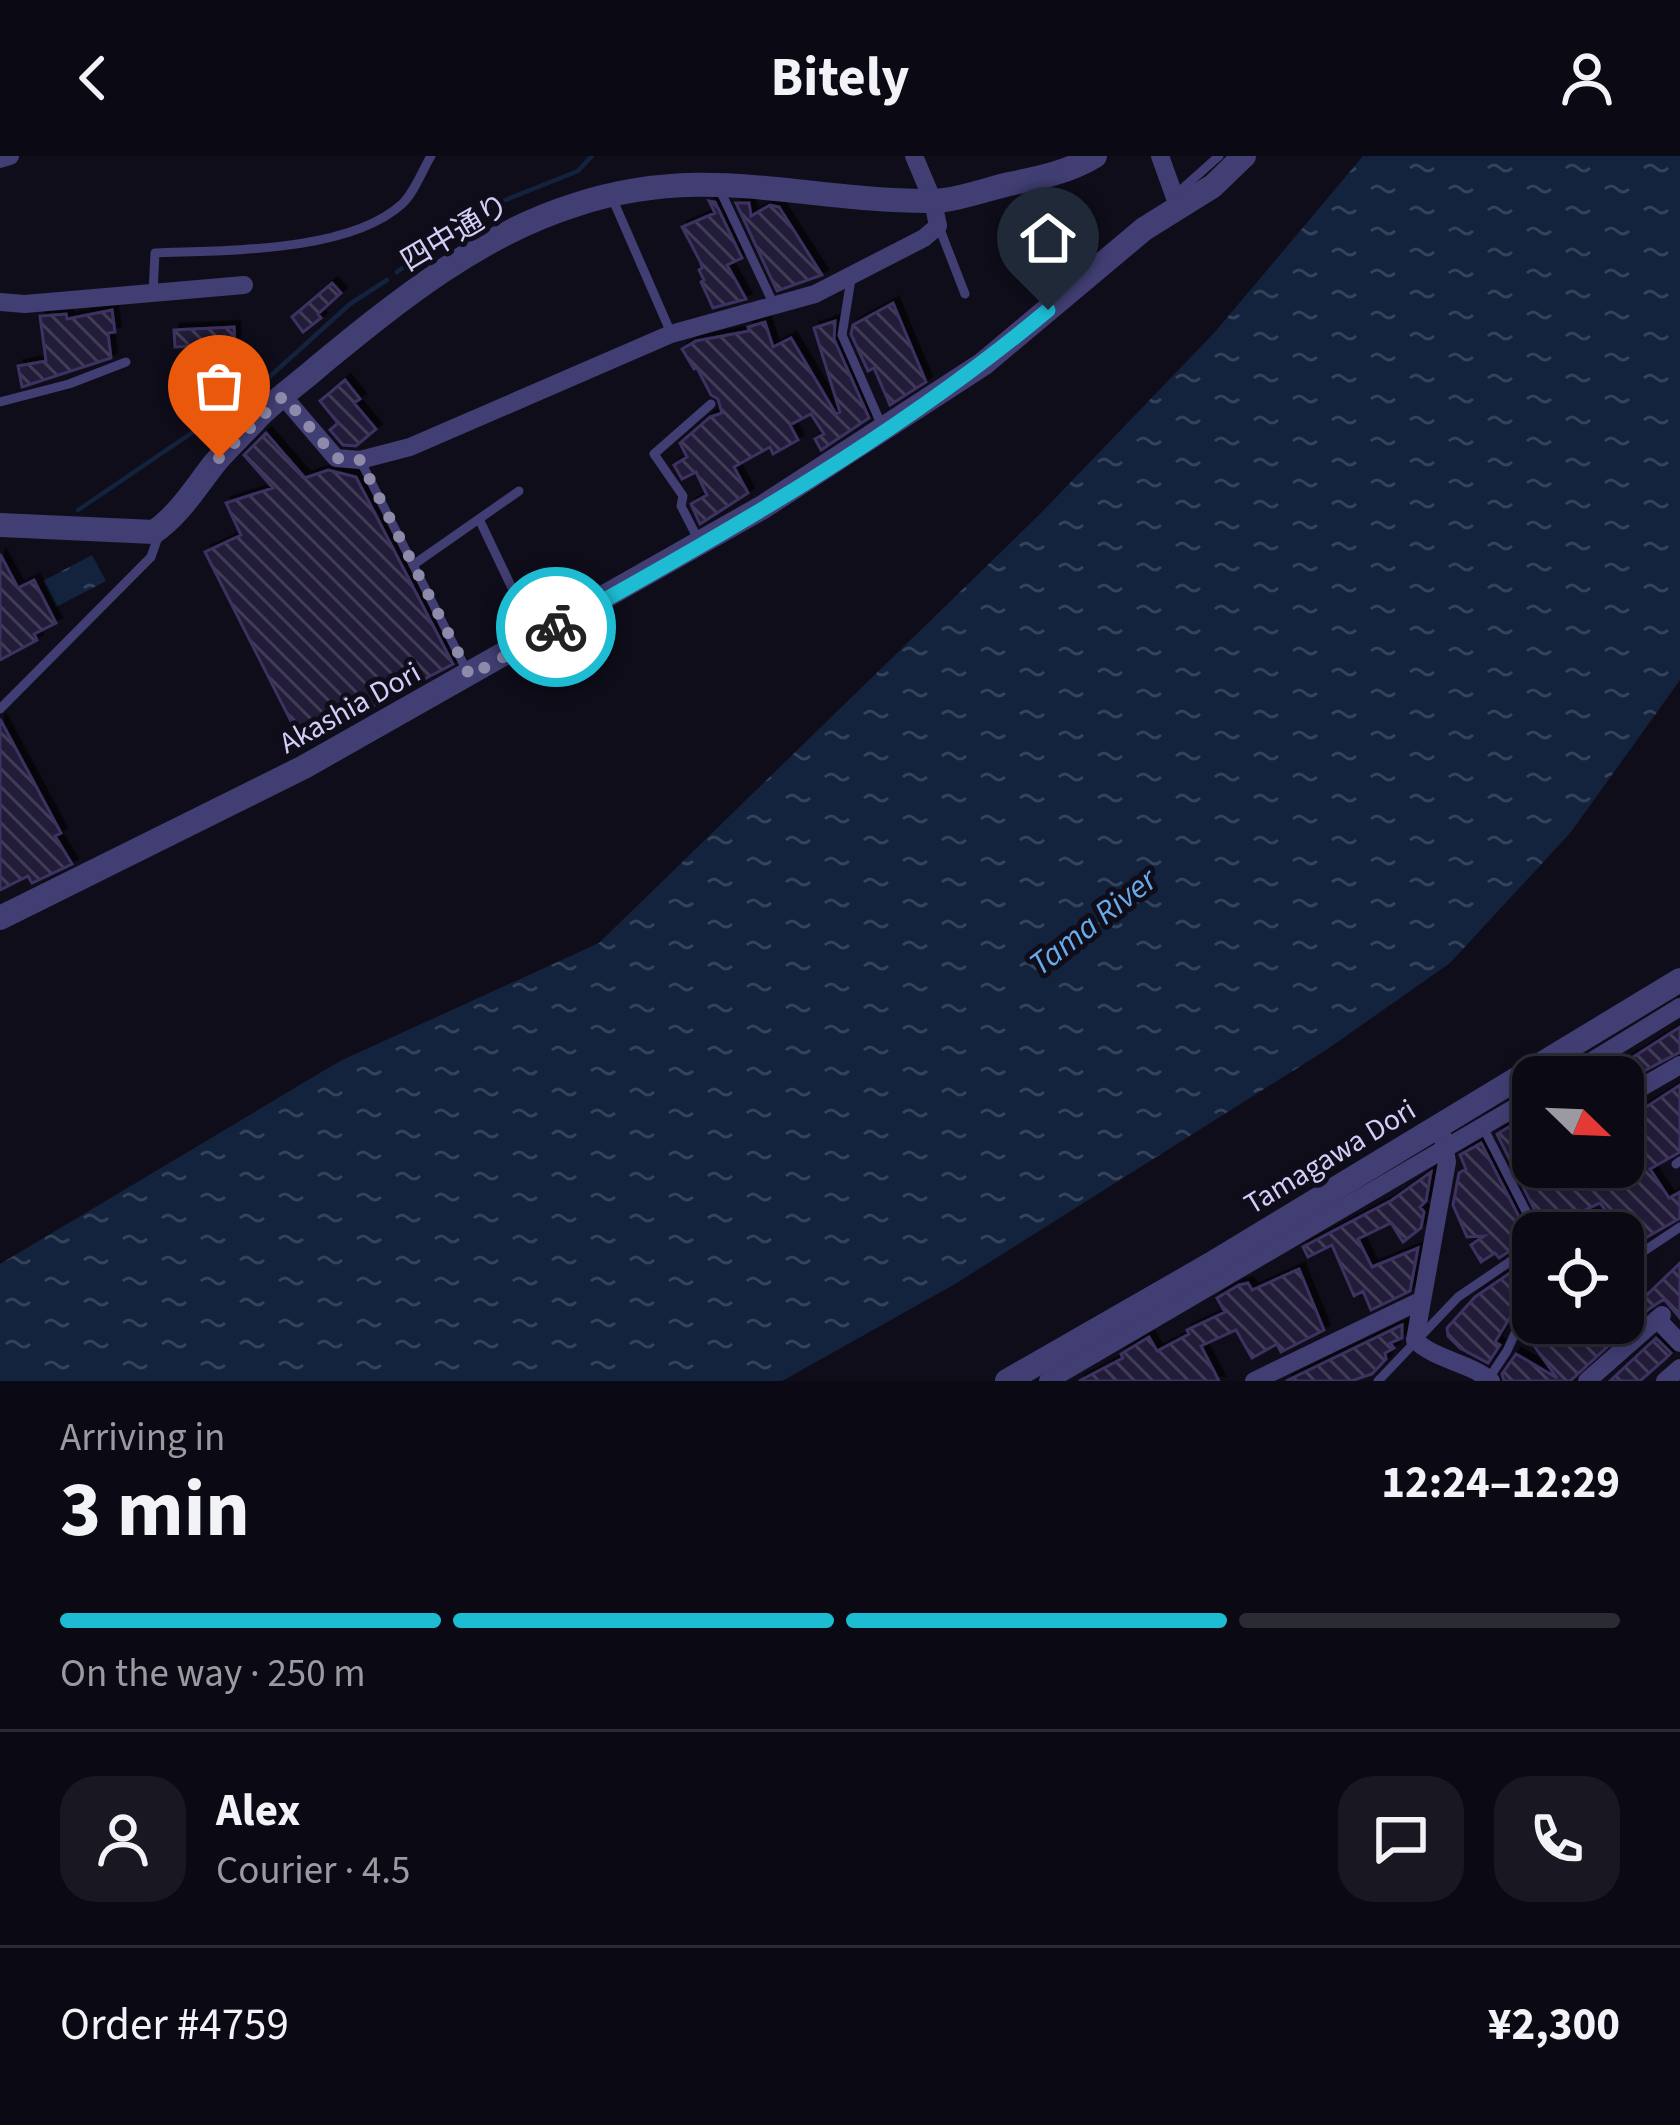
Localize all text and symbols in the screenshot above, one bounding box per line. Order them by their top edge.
text: Bitely [771,40,909,117]
icon: back [60,45,126,111]
icon: person [1554,45,1620,111]
street label: 四中通り [392,184,518,282]
pin [997,187,1099,310]
icon: home [1015,205,1081,271]
pin [168,335,270,458]
icon: bag [186,353,252,419]
courier [496,567,616,687]
icon: bike [523,594,589,660]
street label: Akashia Dori [271,651,429,765]
water label: Tama River [1019,856,1168,987]
north arrow [1512,1056,1644,1188]
map controls [1512,1056,1644,1344]
street label: Tamagawa Dori [1236,1089,1424,1225]
button: locate [1512,1212,1644,1344]
text: Arriving in [60,1410,225,1466]
text: 12:24–12:29 [1381,1451,1620,1515]
text: 3 min [60,1455,250,1566]
text: On the way · 250 m [60,1646,366,1702]
button: person [60,1776,186,1902]
button: chat [1338,1776,1464,1902]
button: phone [1494,1776,1620,1902]
text: Alex [216,1779,300,1843]
text: Courier · 4.5 [216,1843,410,1899]
text: Order #4759 [60,1993,289,2057]
text: ¥2,300 [1488,1993,1620,2057]

